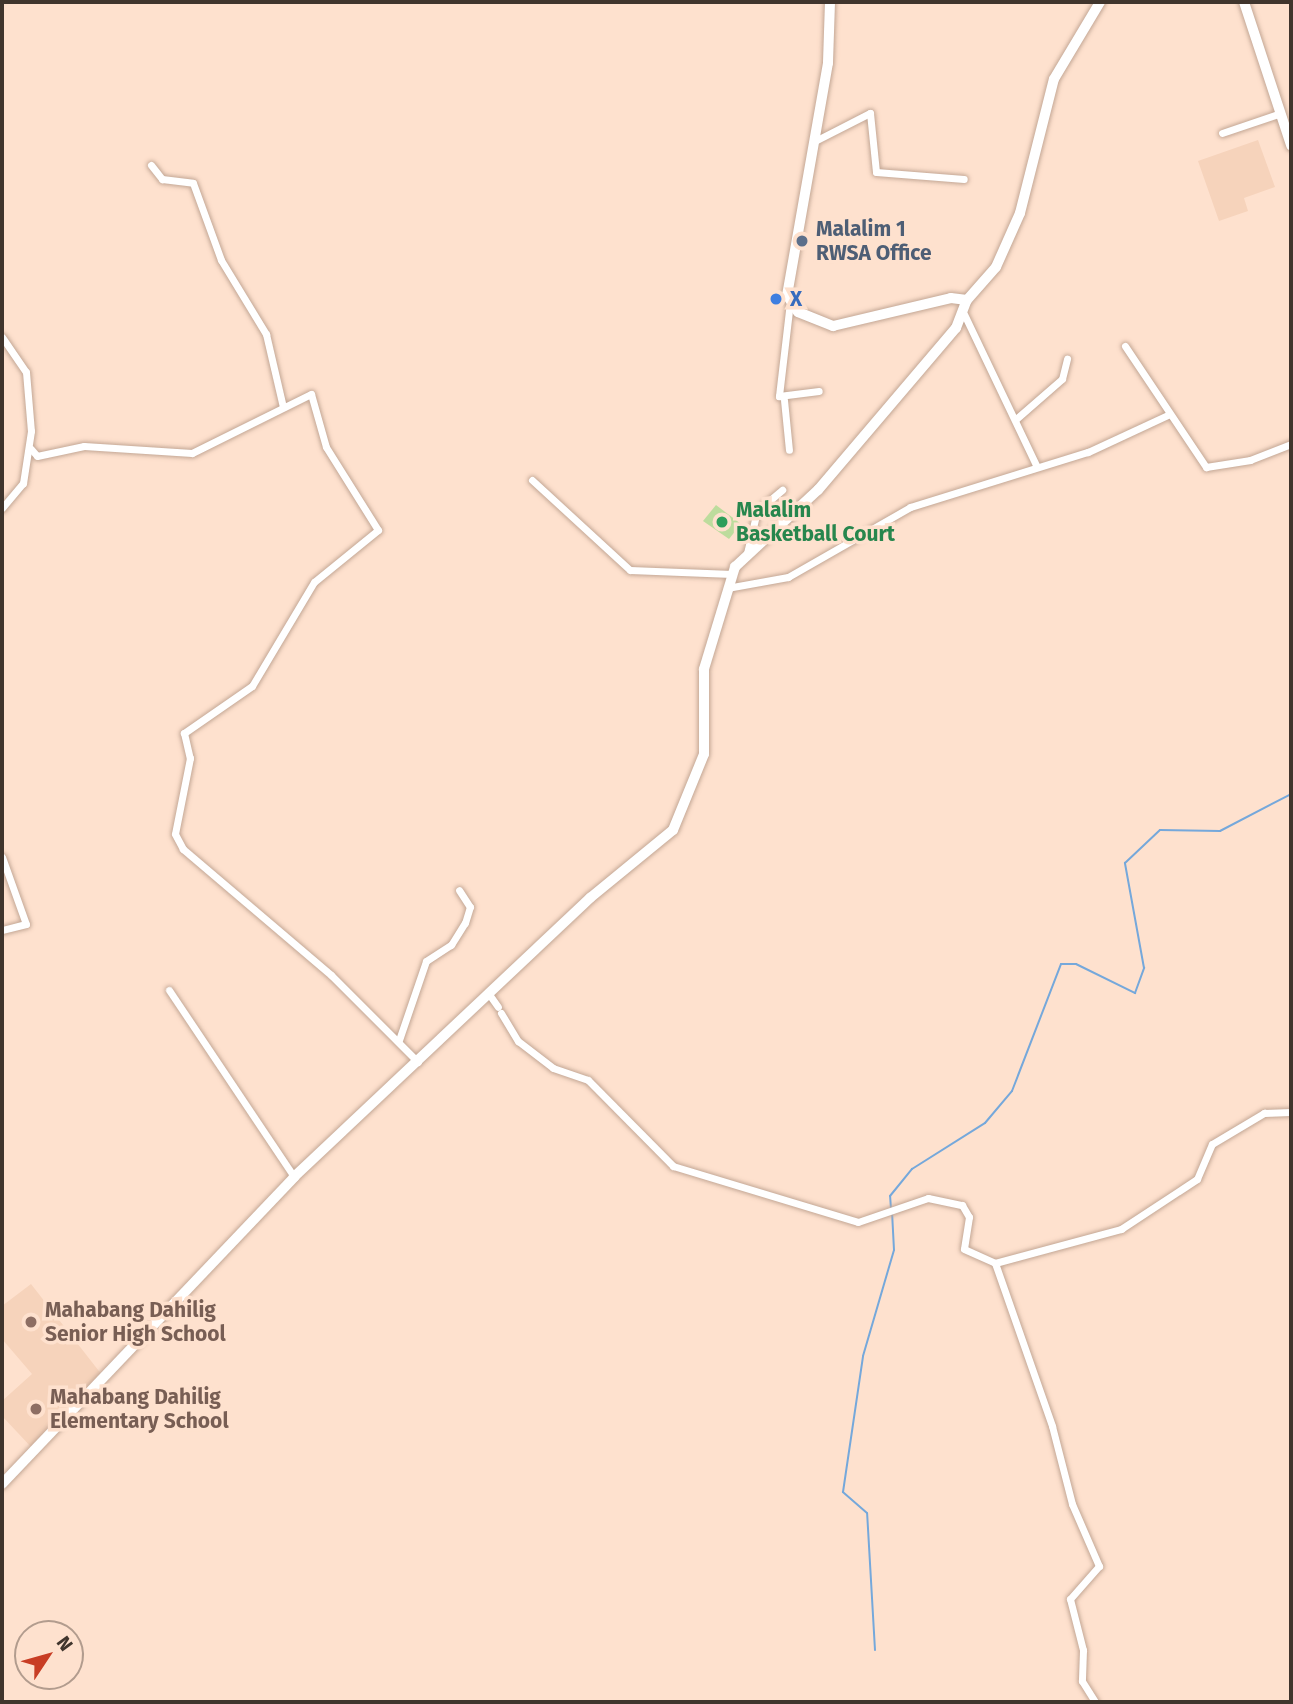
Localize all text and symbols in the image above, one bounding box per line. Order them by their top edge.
place label: Malalim 1 RWSA Office [816,216,932,266]
marker: Malalim 1 RWSA Office [794,233,810,249]
place label: X [790,286,802,312]
marker: X [768,291,784,307]
place label: Malalim Basketball Court [736,497,895,547]
marker: Malalim Basketball Court [714,514,730,530]
place label: Mahabang Dahilig Senior High School [45,1297,226,1347]
marker: Mahabang Dahilig Senior High School [23,1314,39,1330]
place label: Mahabang Dahilig Elementary School [50,1384,229,1434]
marker: Mahabang Dahilig Elementary School [28,1401,44,1417]
north arrow [14,1620,84,1690]
text: N [52,1632,78,1655]

